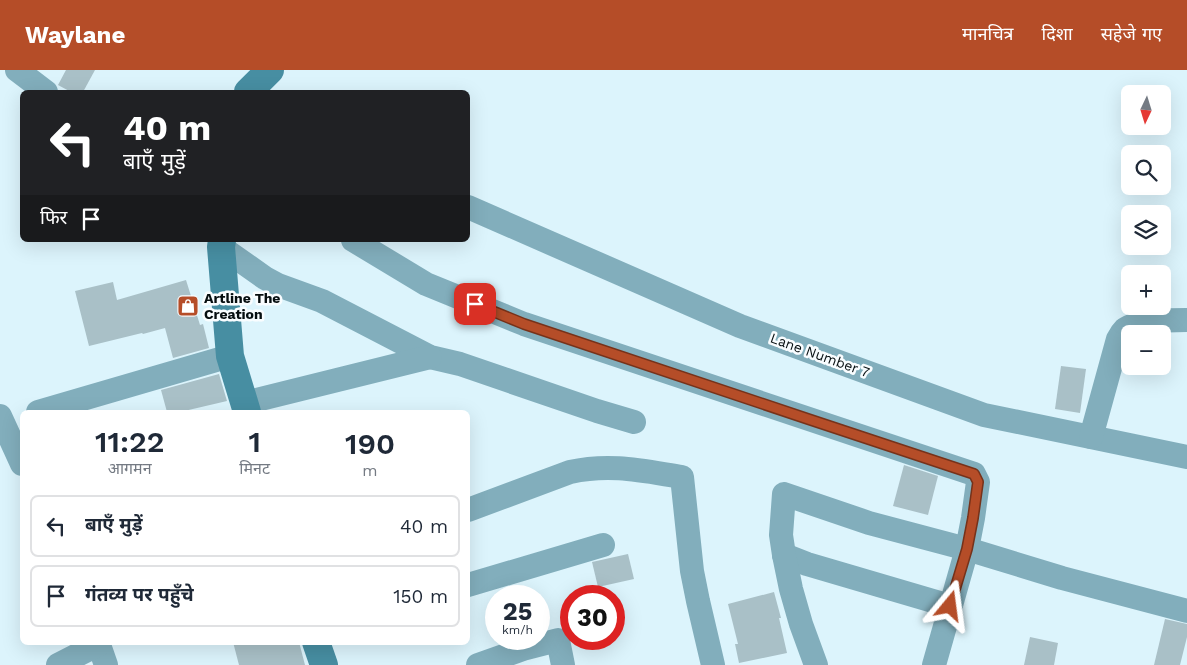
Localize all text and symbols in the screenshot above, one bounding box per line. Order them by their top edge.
text: Waylane [25,21,125,49]
text: मानचित्र [962,23,1014,44]
text: दिशा [1042,23,1073,44]
text: सहेजे गए [1101,23,1162,44]
north arrow [1121,85,1171,135]
map controls [1121,85,1171,375]
text: 40 m [123,107,211,149]
icon: left [40,110,105,175]
button: search [1121,145,1171,195]
text: बाएँ मुड़ें [123,149,186,174]
icon: arrive [77,205,105,233]
button: layers [1121,205,1171,255]
text: फिर [40,206,67,229]
button: + [1121,265,1171,315]
pin [454,283,496,325]
place label: Artline The Creation [204,290,280,322]
icon: arrive [461,290,489,318]
shop icon: Artline The Creation [176,294,200,318]
button: − [1121,325,1171,375]
street label: Lane Number 7 [768,330,872,380]
text: 11:22 [95,424,164,459]
text: 1 [248,424,261,459]
text: 190 [345,426,395,461]
text: आगमन [108,459,152,478]
text: मिनट [239,459,270,478]
text: m [362,461,378,480]
icon: left [42,512,70,540]
text: बाएँ मुड़ें [85,513,143,536]
text: 40 m [400,515,448,538]
position arrow [923,579,975,631]
icon: arrive [42,582,70,610]
text: गंतव्य पर पहुँचे [85,583,194,606]
text: 150 m [393,585,448,608]
speed limit sign: 30 [560,585,625,650]
text: 25 [503,597,532,626]
text: km/h [502,623,533,637]

